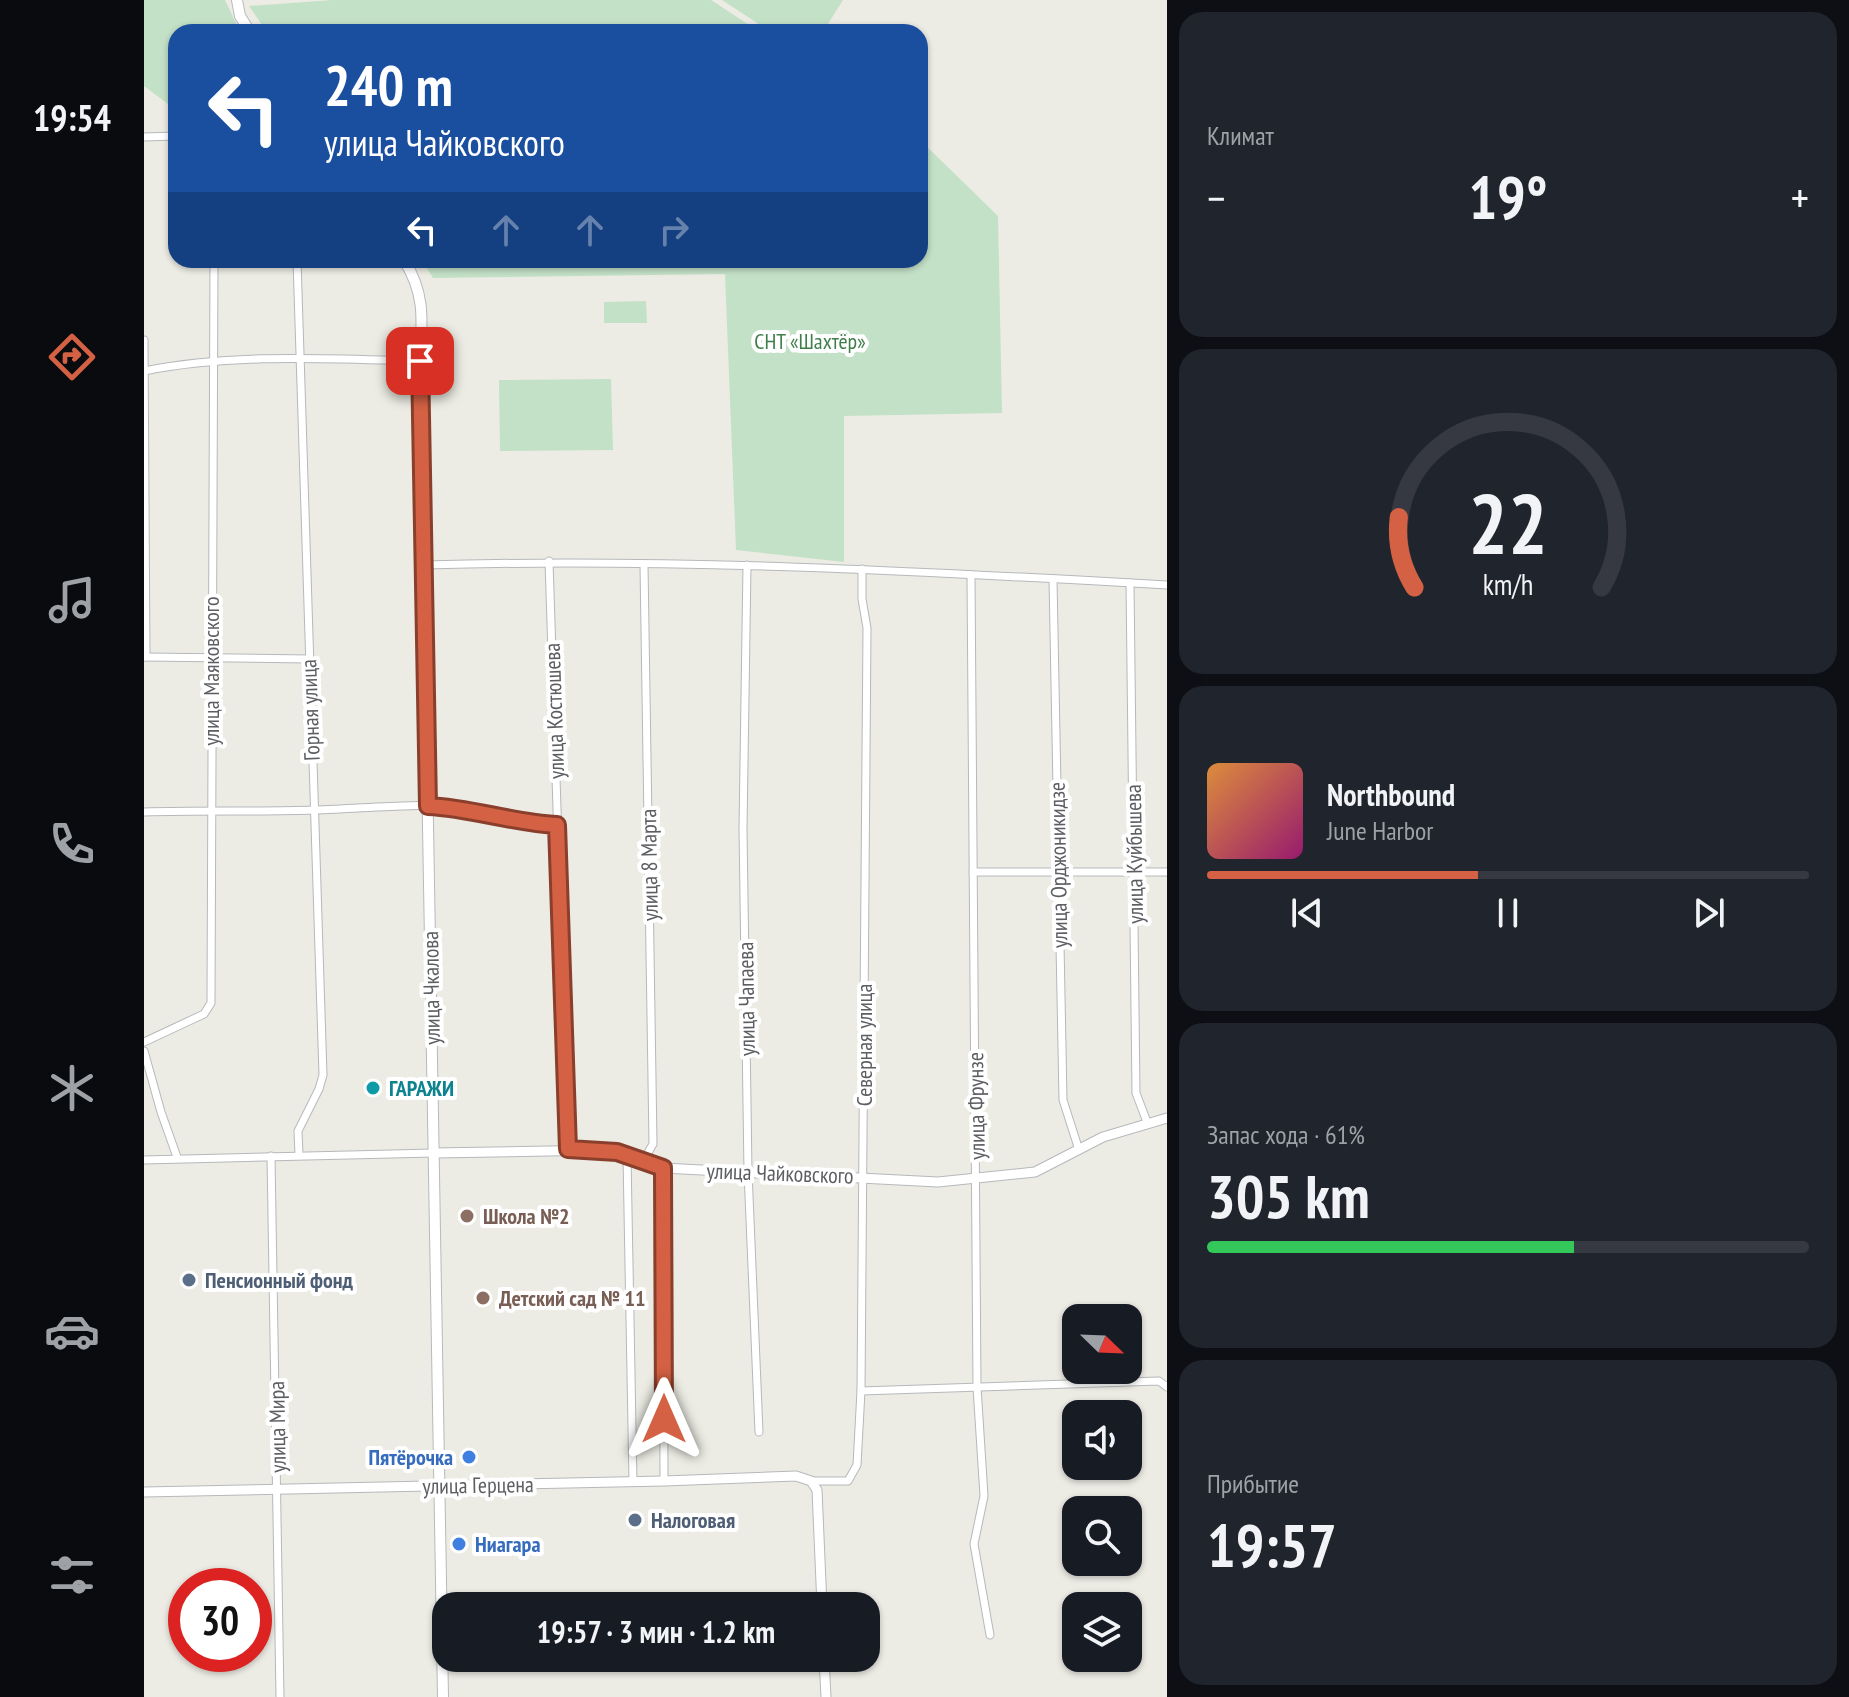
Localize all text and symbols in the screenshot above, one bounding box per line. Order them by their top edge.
text: 240 m [324,49,453,121]
icon: left [192,56,296,160]
text: 19:54 [33,94,111,141]
text: улица Чайковского [324,119,565,166]
text: Климат [1207,119,1274,152]
text: 19° [1468,158,1548,236]
text: − [1207,169,1225,226]
text: + [1791,169,1809,226]
icon: left [400,208,444,252]
icon: ahead [484,208,528,252]
icon: ahead [568,208,612,252]
icon: right [652,208,696,252]
pin [386,327,454,395]
park label: СНТ «Шахтёр» [754,327,866,355]
icon: directions [44,329,100,385]
icon: arrive [398,339,442,383]
text: 22 [1468,468,1548,576]
text: km/h [1483,566,1533,603]
icon: music [44,572,100,628]
street label: улица Маяковского [197,596,225,746]
street label: улица Костюшева [538,642,570,780]
street label: Горная улица [294,659,326,761]
text: Northbound [1327,775,1455,814]
street label: улица Орджоникидзе [1043,782,1073,948]
street label: улица Куйбышева [1119,784,1149,924]
street label: улица 8 Марта [634,809,664,921]
text: June Harbor [1327,814,1433,847]
icon: phone [44,816,100,872]
icon: previous [1285,891,1329,935]
icon: pause [1486,891,1530,935]
icon: next [1687,891,1731,935]
street label: улица Чкалова [416,931,446,1045]
street label: улица Чапаева [731,942,761,1056]
street label: Северная улица [850,984,878,1106]
street label: улица Фрунзе [961,1052,991,1160]
icon: climate [44,1060,100,1116]
place label: ГАРАЖИ [389,1074,454,1102]
marker: ГАРАЖИ [364,1079,382,1097]
text: Запас хода · 61% [1207,1118,1365,1151]
street label: улица Чайковского [706,1156,854,1190]
text: 305 km [1207,1157,1370,1235]
place label: Школа №2 [483,1202,570,1230]
marker: Школа №2 [458,1207,476,1225]
place label: Пенсионный фонд [205,1266,353,1294]
marker: Пенсионный фонд [180,1271,198,1289]
place label: Детский сад № 11 [499,1284,645,1312]
marker: Детский сад № 11 [474,1289,492,1307]
icon: car [44,1303,100,1359]
north arrow [1062,1304,1142,1384]
map controls [1062,1304,1142,1672]
position arrow [622,1377,706,1461]
street label: улица Мира [262,1381,292,1473]
button: sound [1062,1400,1142,1480]
place label: Пятёрочка [368,1443,453,1471]
marker: Пятёрочка [460,1448,478,1466]
text: Прибытие [1207,1467,1299,1500]
street label: улица Герцена [422,1470,534,1500]
button: search [1062,1496,1142,1576]
place label: Налоговая [651,1506,735,1534]
text: 19:57 [1207,1506,1337,1584]
marker: Налоговая [626,1511,644,1529]
place label: Ниагара [475,1530,541,1558]
marker: Ниагара [450,1535,468,1553]
icon: filters [44,1547,100,1603]
speed limit sign: 30 [168,1568,272,1672]
button: layers [1062,1592,1142,1672]
text: 19:57 · 3 мин · 1.2 km [537,1612,775,1651]

